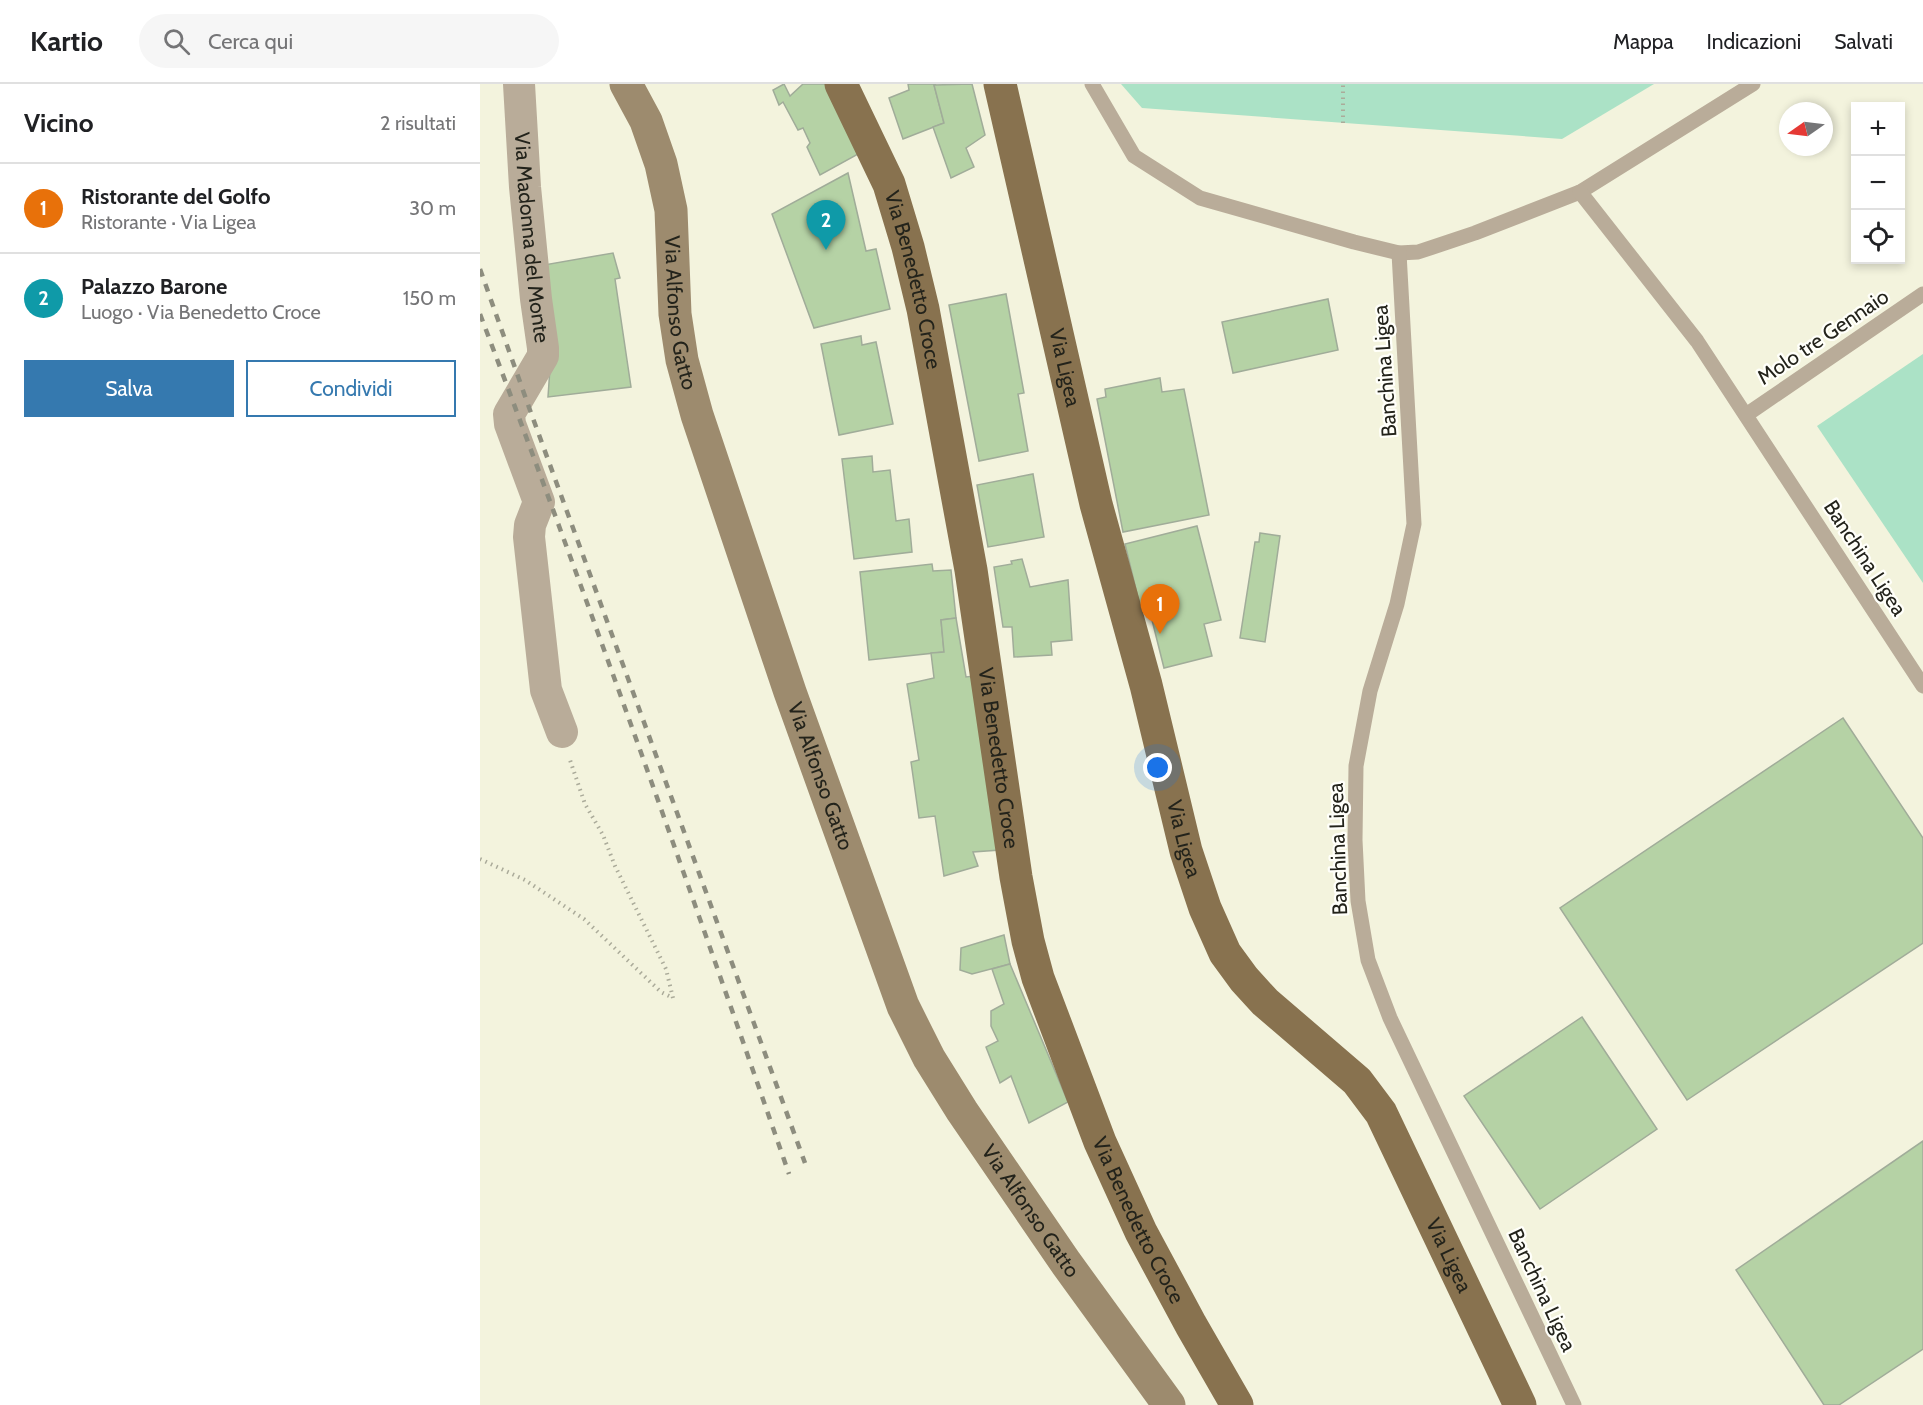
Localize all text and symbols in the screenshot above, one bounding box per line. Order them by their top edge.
search box [139,14,559,68]
text: Kartio [30,24,103,58]
icon: search [160,25,193,58]
text: Cerca qui [208,28,293,55]
text: Mappa [1613,29,1674,54]
text: Indicazioni [1707,29,1801,54]
text: Salvati [1834,29,1893,54]
north arrow [1779,102,1833,156]
map controls [1851,102,1905,264]
button: + [1851,102,1905,156]
text: Vicino [24,107,93,139]
text: 2 risultati [380,111,456,135]
street label: Via Madonna del Monte [510,131,555,344]
button: − [1851,156,1905,210]
text: Ristorante del Golfo [81,183,271,210]
street label: Via Benedetto Croce [880,188,947,371]
text: 1 [40,196,47,220]
text: 30 m [409,196,456,220]
pin: 2 [806,200,846,250]
text: Ristorante · Via Ligea [81,210,256,234]
button: locate [1851,210,1905,264]
street label: Via Alfonso Gatto [660,235,703,393]
text: Palazzo Barone [81,273,227,300]
street label: Molo tre Gennaio [1752,284,1893,390]
text: 2 [38,286,49,310]
text: 150 m [403,286,456,310]
text: Luogo · Via Benedetto Croce [81,300,321,324]
street label: Banchina Ligea [1367,304,1402,438]
street label: Via Ligea [1044,326,1086,409]
button: Salva [24,360,234,417]
button: Condividi [246,360,456,417]
street label: Banchina Ligea [1819,495,1912,620]
pin: 1 [1140,584,1180,634]
street label: Via Benedetto Croce [973,666,1025,850]
street label: Via Alfonso Gatto [783,699,859,853]
your location [1143,753,1172,782]
street label: Banchina Ligea [1323,782,1352,916]
street label: Via Ligea [1162,797,1207,881]
street label: Via Benedetto Croce [1087,1133,1190,1308]
street label: Via Alfonso Gatto [977,1140,1085,1282]
street label: Via Ligea [1421,1214,1478,1296]
street label: Banchina Ligea [1503,1224,1582,1355]

